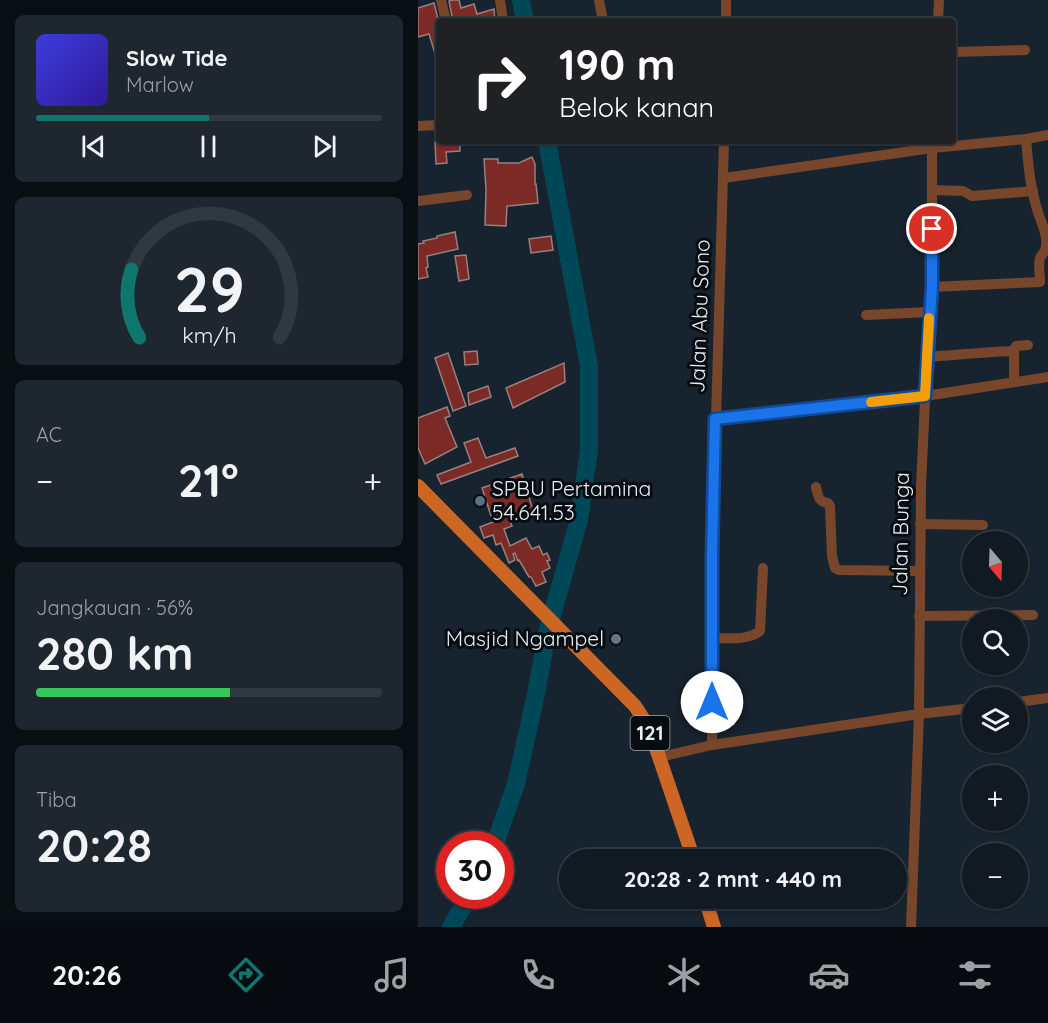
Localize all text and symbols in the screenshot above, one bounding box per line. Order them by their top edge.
text: 190 m [559,38,675,91]
icon: right [460,42,538,120]
text: Slow Tide [126,44,227,72]
text: Marlow [126,72,194,97]
text: Belok kanan [559,90,714,124]
icon: previous [77,130,110,163]
icon: pause [192,130,225,163]
icon: next [308,130,341,163]
pin [906,203,957,254]
icon: arrive [915,212,948,245]
street label: Jalan Abu Sono [683,239,715,393]
text: 29 [174,250,244,328]
text: km/h [182,323,236,349]
text: AC [36,422,62,447]
text: 21° [178,452,239,508]
text: − [36,460,53,501]
text: + [363,460,382,501]
street label: Jalan Bunga [886,472,914,596]
place label: SPBU Pertamina 54.641.53 [492,475,651,525]
marker: SPBU Pertamina 54.641.53 [473,494,487,508]
north arrow [962,531,1028,597]
map controls [962,531,1028,909]
text: Jangkauan · 56% [36,595,193,620]
button: search [962,609,1028,675]
text: 280 km [36,625,194,681]
place label: Masjid Ngampel [446,625,604,651]
marker: Masjid Ngampel [609,632,623,646]
position arrow [680,670,744,734]
button: layers [962,687,1028,753]
road number: 121 [630,716,670,750]
button: + [962,765,1028,831]
text: Tiba [36,787,77,812]
text: 20:28 [36,817,152,873]
speed limit sign: 30 [436,831,514,909]
button: − [962,843,1028,909]
text: 20:28 · 2 mnt · 440 m [624,865,842,893]
icon: directions [225,954,267,996]
icon: music [371,954,413,996]
icon: phone [517,954,559,996]
icon: climate [663,954,705,996]
icon: car [808,954,850,996]
icon: filters [954,954,996,996]
text: 20:26 [52,958,121,992]

